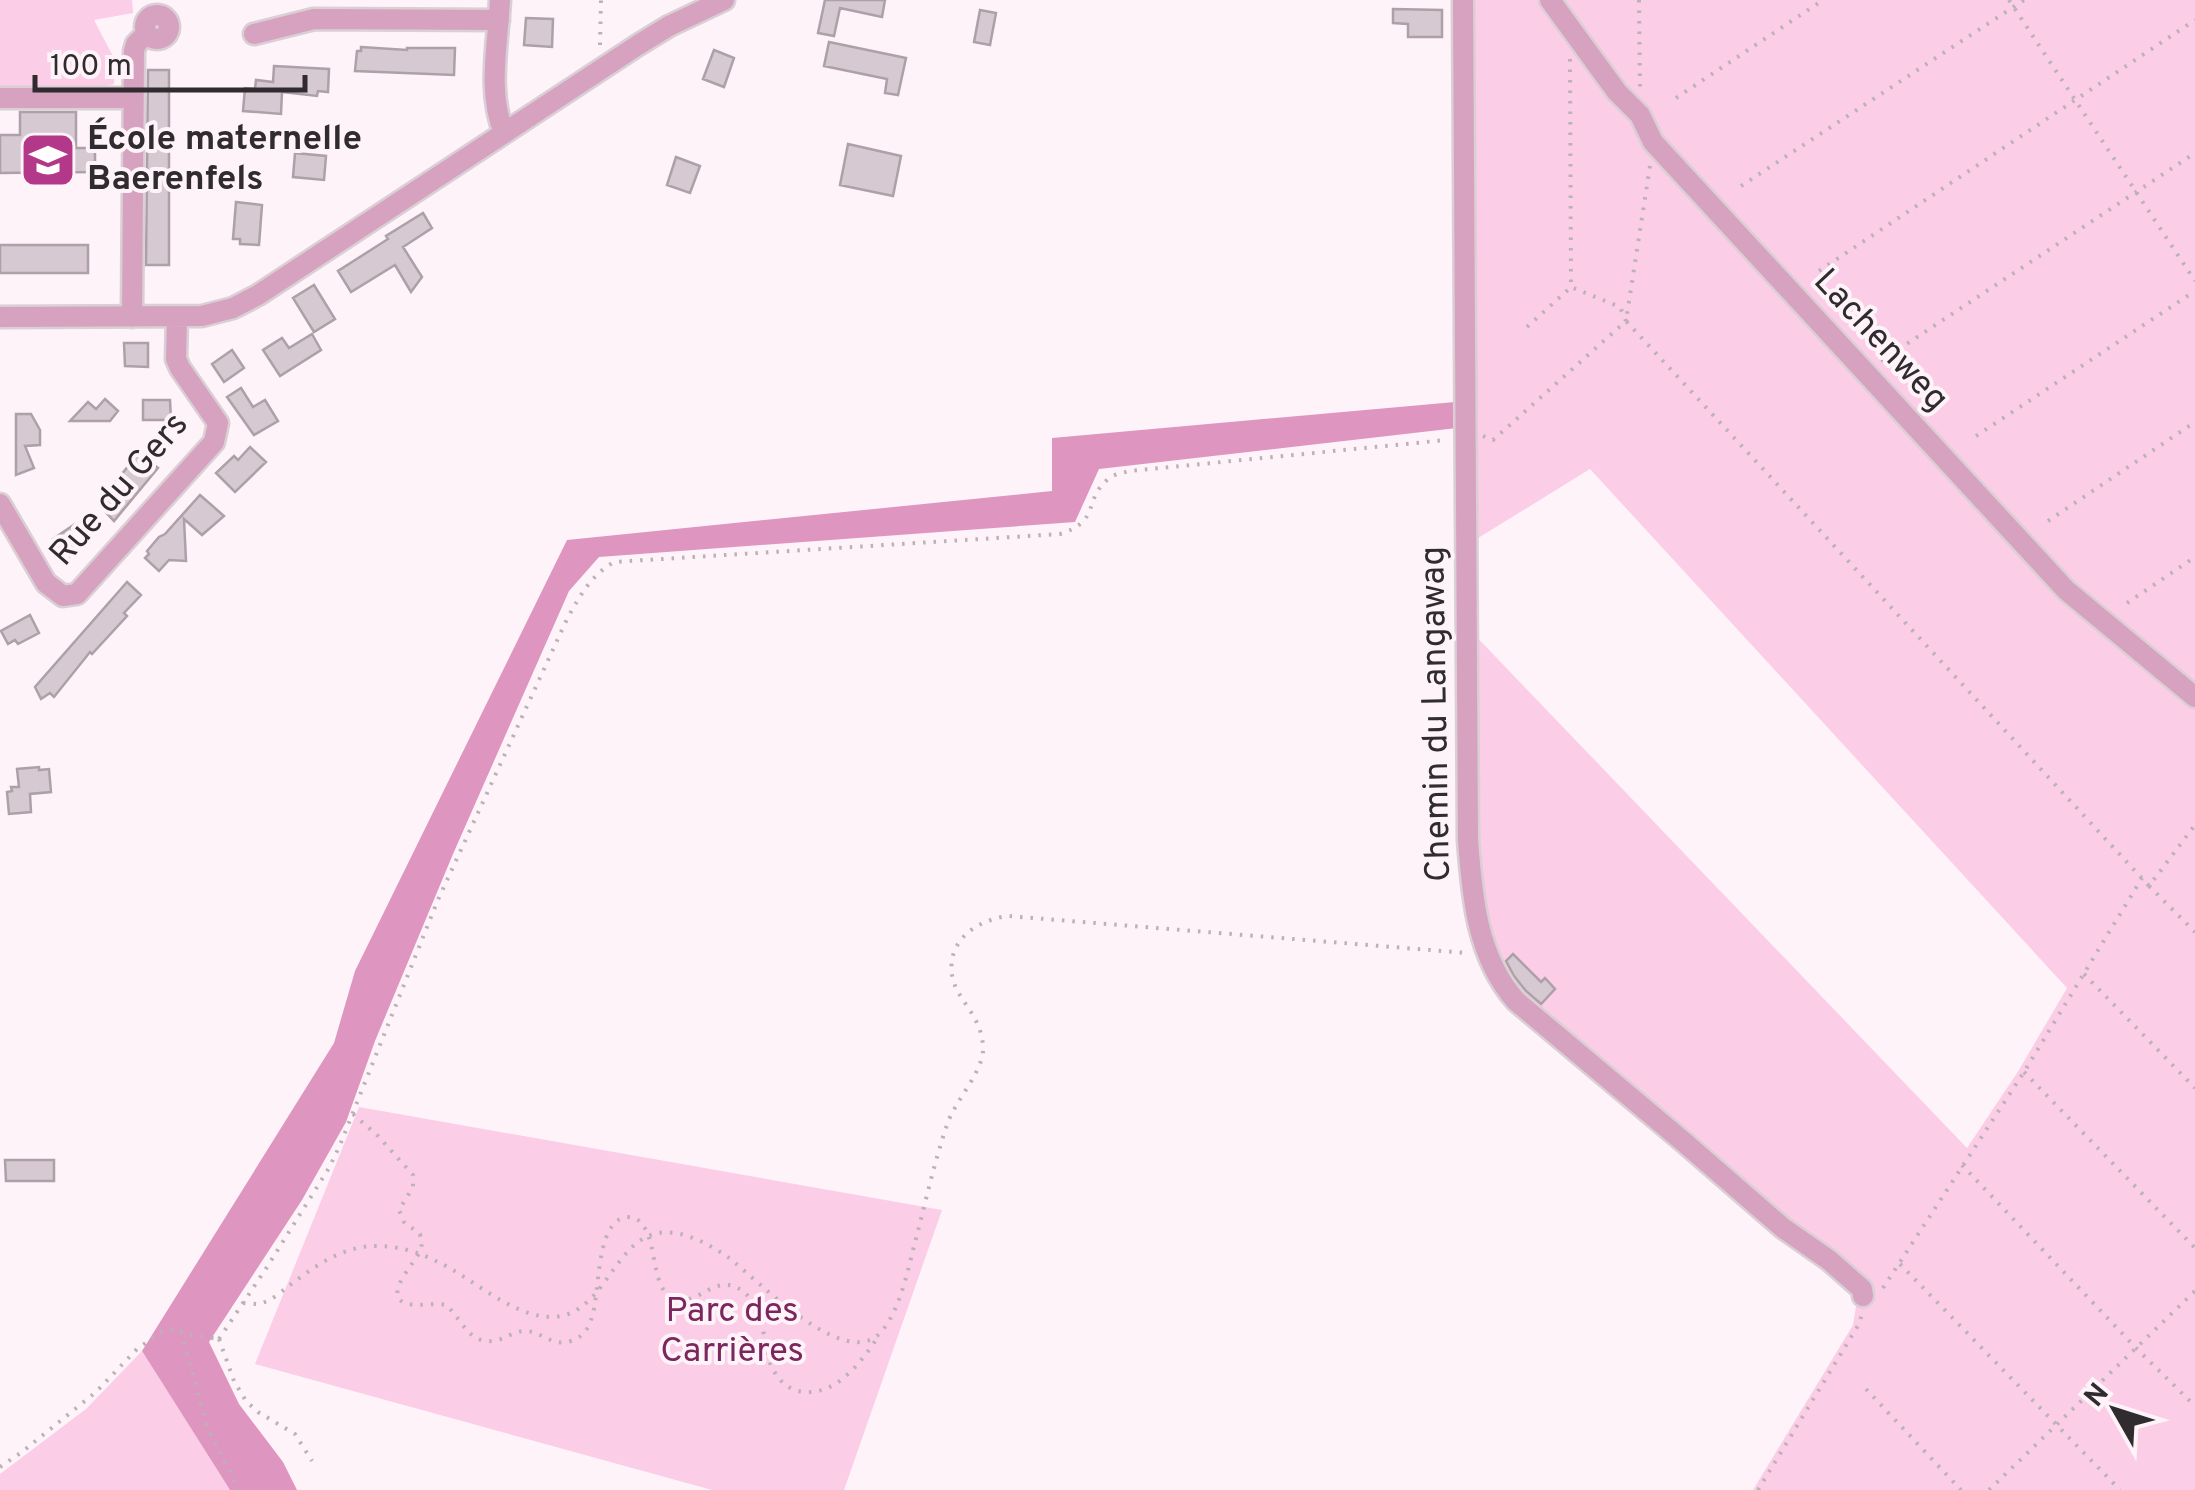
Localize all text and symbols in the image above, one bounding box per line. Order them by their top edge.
scale bar [35,30,305,92]
text: 100 m [50,49,132,86]
place label: École maternelle Baerenfels [87,117,362,202]
school or university icon: École maternelle Baerenfels [18,130,78,190]
street label: Lachenweg [1803,261,1957,421]
street label: Rue du Gers [41,404,199,576]
street label: Chemin du Langawag [1412,546,1462,882]
park label: Parc des Carrières [660,1290,804,1374]
north arrow [2065,1360,2165,1460]
text: N [2078,1377,2118,1415]

